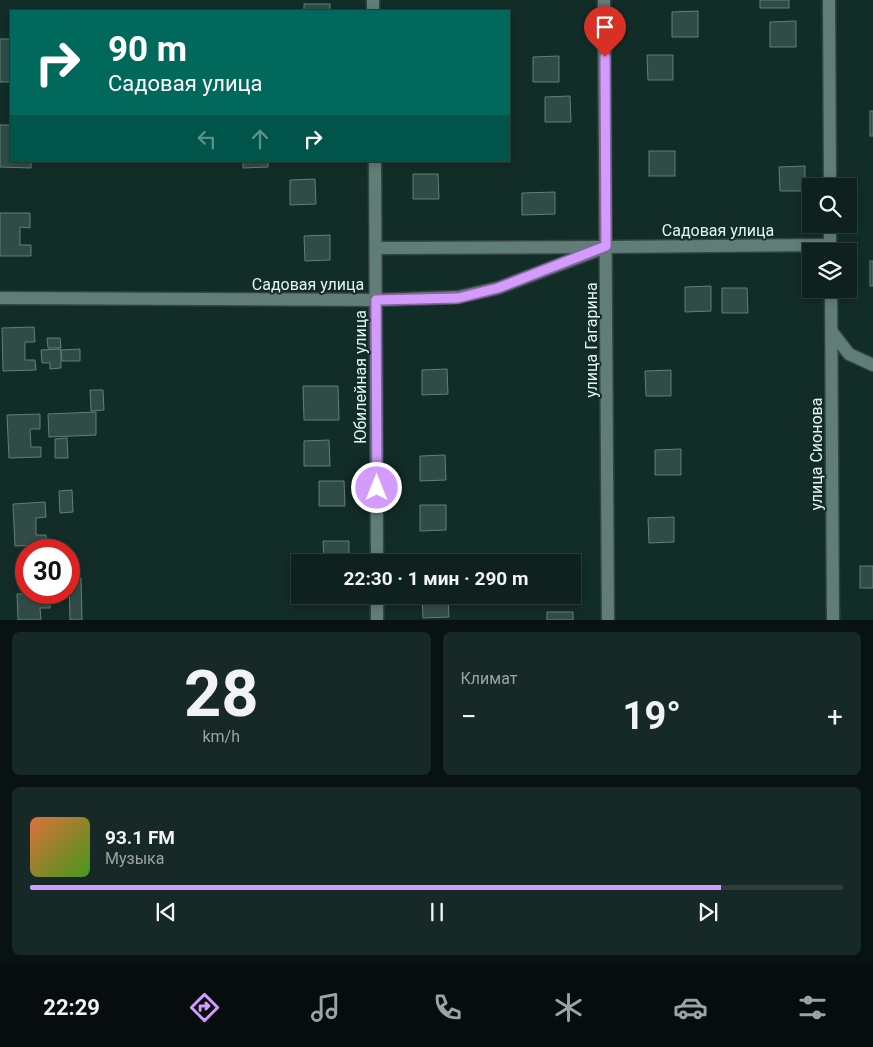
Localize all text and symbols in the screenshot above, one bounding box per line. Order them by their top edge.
pin [584,6,626,57]
icon: arrive [591,13,619,41]
text: 90 m [108,29,187,70]
icon: right [25,30,90,95]
text: Садовая улица [108,71,263,96]
icon: left [193,125,221,153]
icon: ahead [246,125,274,153]
icon: right [299,125,327,153]
map controls [802,178,857,298]
button: search [802,178,857,233]
street label: Садовая улица [662,221,774,240]
button: layers [802,243,857,298]
street label: Садовая улица [252,275,364,294]
street label: улица Гагарина [582,282,601,398]
street label: Юбилейная улица [351,310,370,444]
street label: улица Сионова [807,398,826,510]
position arrow [350,461,402,513]
speed limit sign: 30 [15,539,80,604]
text: 22:30 · 1 мин · 290 m [344,567,528,590]
text: 28 [184,656,259,732]
text: Климат [461,669,517,688]
text: 19° [623,694,681,738]
text: − [461,700,477,733]
text: + [827,700,843,733]
text: km/h [202,727,240,746]
text: 93.1 FM [105,826,175,849]
text: Музыка [105,849,164,868]
icon: previous [152,898,180,926]
icon: pause [423,898,451,926]
icon: next [694,898,722,926]
icon: directions [187,990,222,1025]
icon: music [308,990,343,1025]
icon: phone [430,990,465,1025]
icon: climate [551,990,586,1025]
icon: car [673,990,708,1025]
icon: filters [795,990,830,1025]
text: 22:29 [43,995,100,1020]

